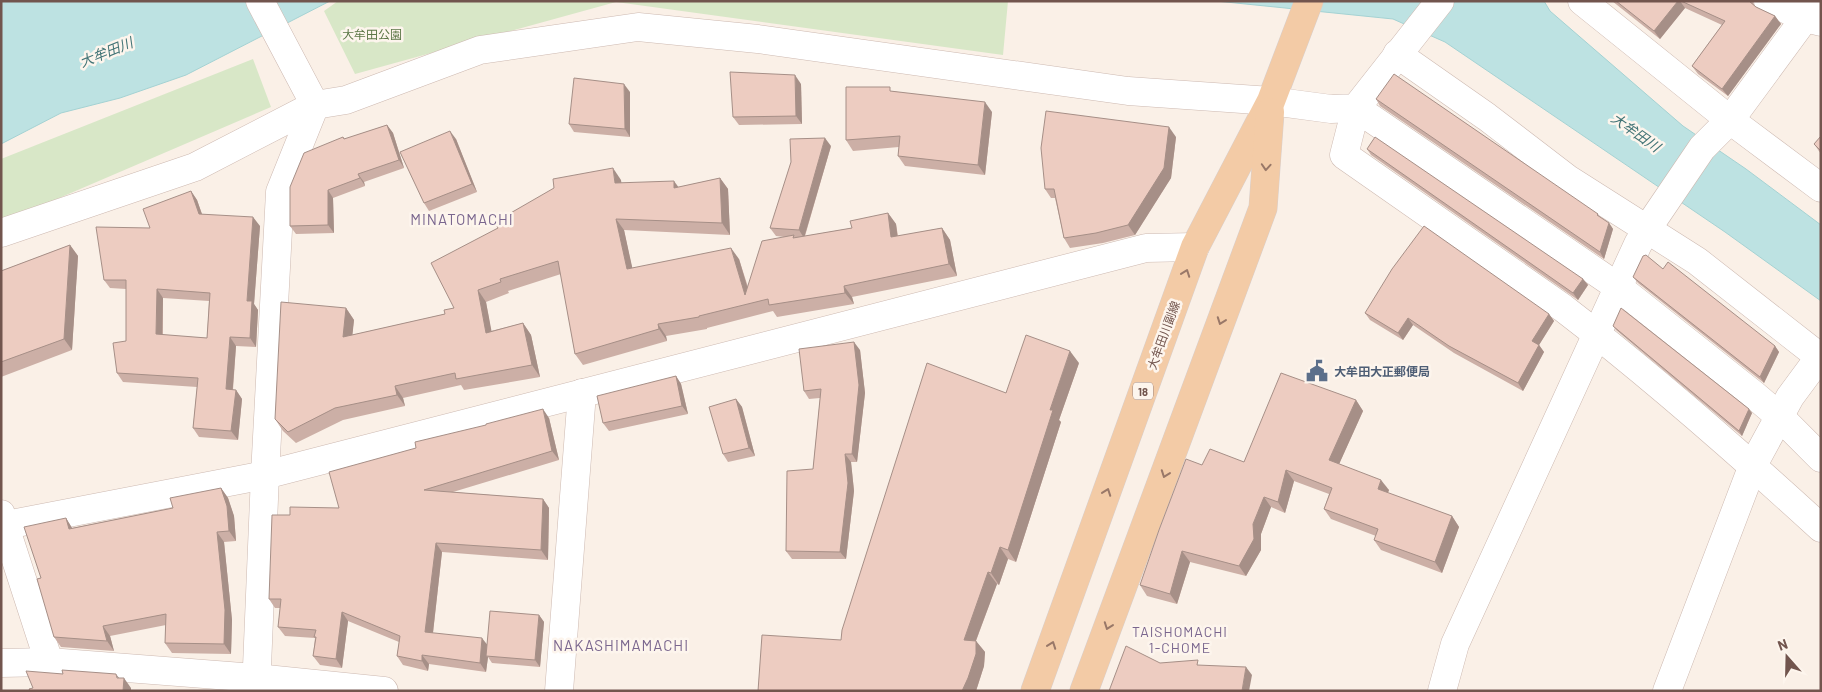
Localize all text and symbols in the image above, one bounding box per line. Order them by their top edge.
park label: 大牟田公園 [342,27,402,41]
water label: 大牟田川 [77,33,137,70]
water label: 大牟田川 [1608,109,1665,156]
one-way arrow [1261,163,1272,171]
district label: MINATOMACHI [410,210,514,228]
one-way arrow [1180,270,1190,278]
street label: 大牟田川副線 [1144,299,1182,371]
one-way arrow [1217,317,1227,325]
public building icon: 大牟田大正郵便局 [1304,358,1330,384]
place label: 大牟田大正郵便局 [1334,364,1430,378]
road number: 18 [1133,382,1153,400]
one-way arrow [1161,469,1171,478]
one-way arrow [1101,488,1111,497]
one-way arrow [1104,621,1114,630]
district label: TAISHOMACHI 1-CHOME [1132,623,1228,656]
north arrow [1762,632,1812,682]
text: N [1775,635,1790,654]
district label: NAKASHIMAMACHI [553,636,689,654]
one-way arrow [1046,641,1056,650]

